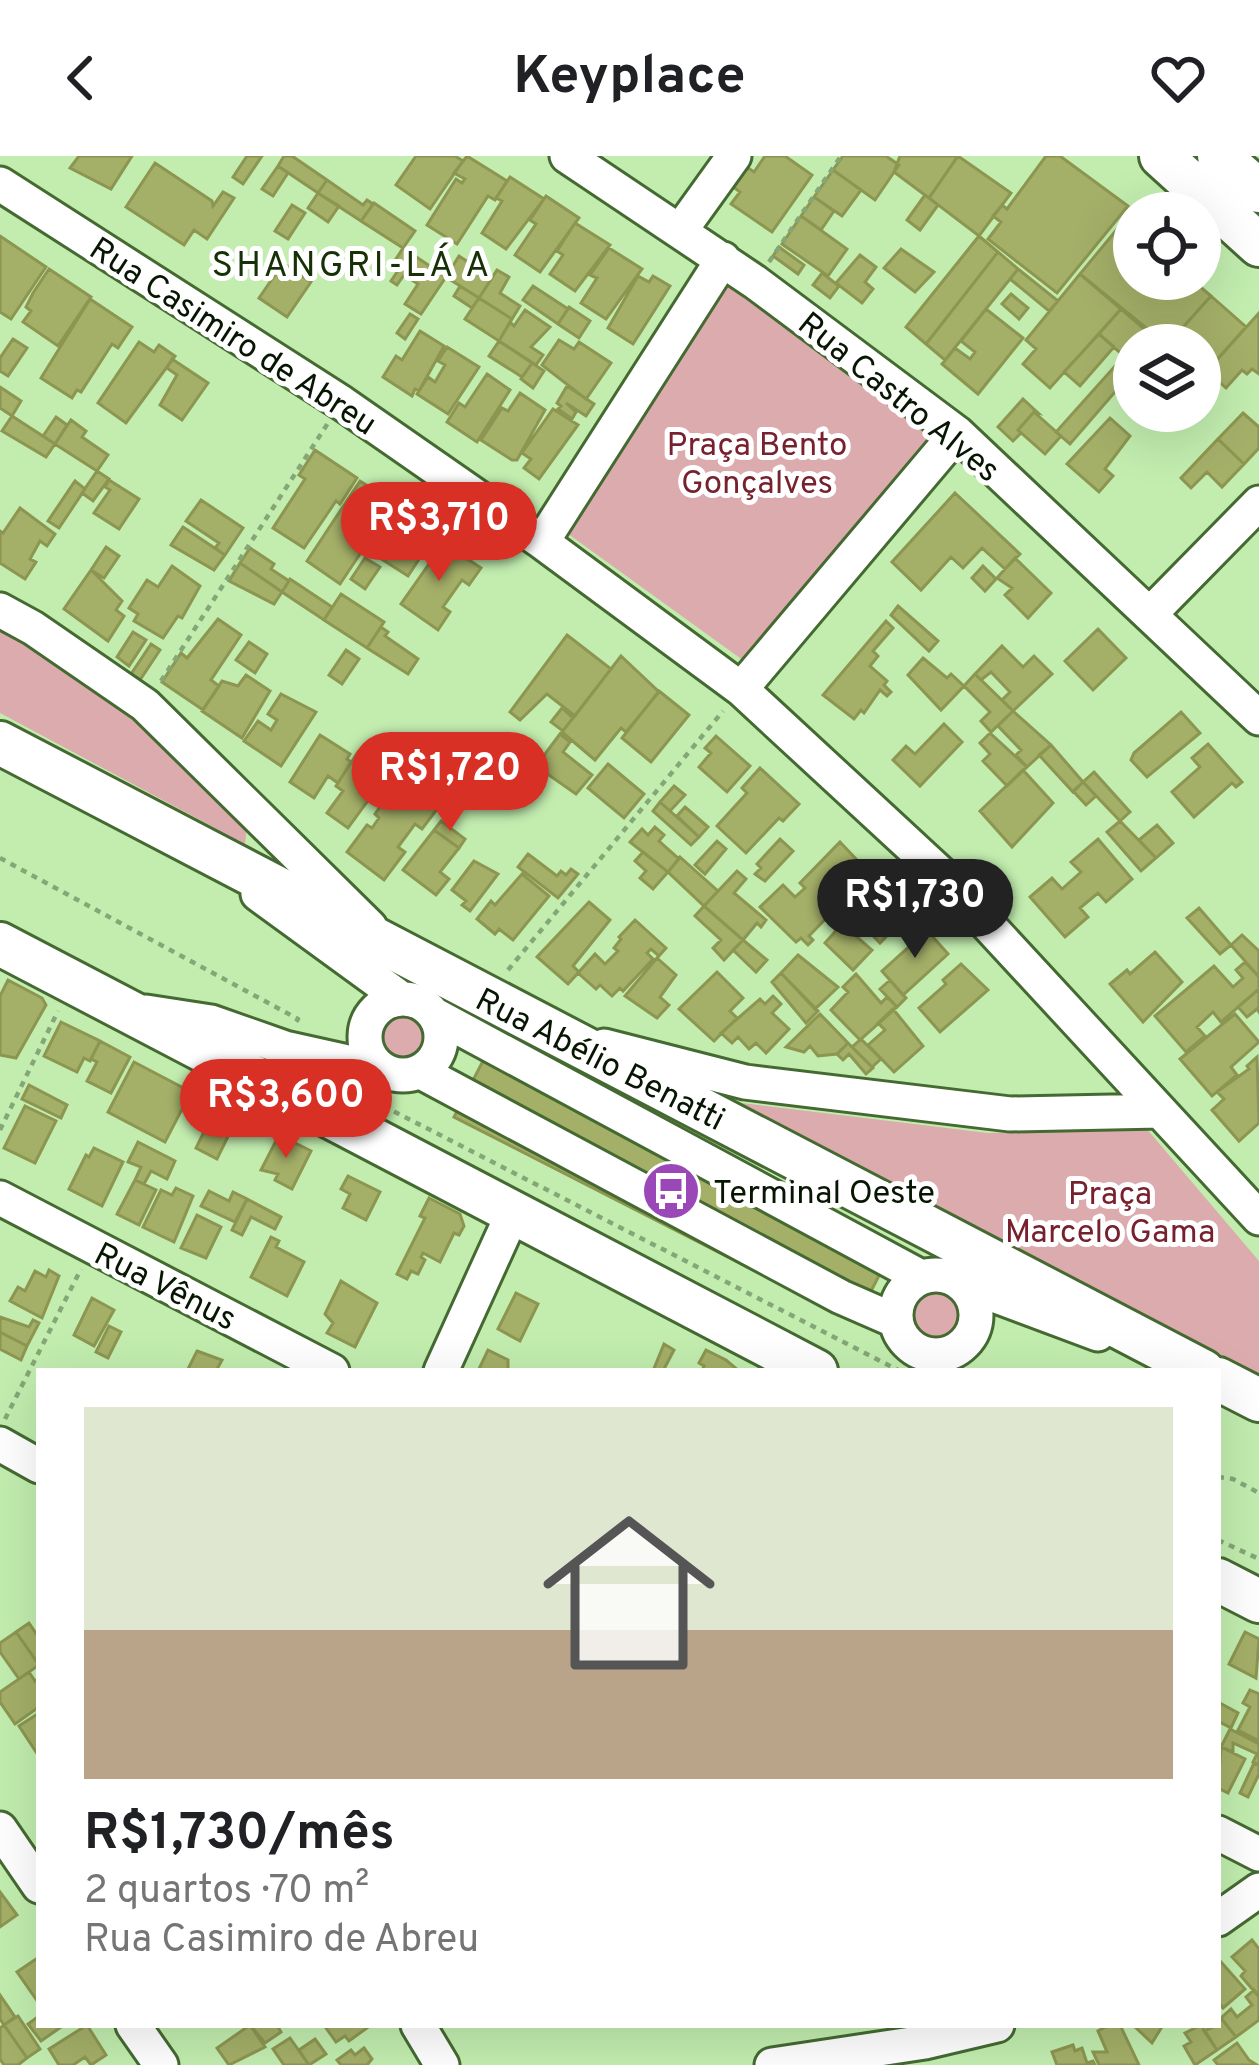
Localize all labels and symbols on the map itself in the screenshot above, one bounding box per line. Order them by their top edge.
street label: Rua Casimiro de Abreu [80,230,383,447]
district label: SHANGRI-LÁ A [212,242,492,290]
street label: Rua Castro Alves [788,305,1007,493]
park label: Praça Bento Gonçalves [667,426,847,506]
pin: R$3,710 [328,482,550,584]
pin: R$1,720 [339,732,561,834]
pin: R$1,730 [804,859,1026,961]
street label: Rua Abélio Benatti [467,981,731,1143]
pin: R$3,600 [175,1059,397,1161]
bus stop icon: Terminal Oeste [640,1160,702,1222]
place label: Terminal Oeste [713,1174,935,1216]
park label: Praça Marcelo Gama [1005,1175,1215,1255]
street label: Rua Vênus [86,1235,242,1342]

